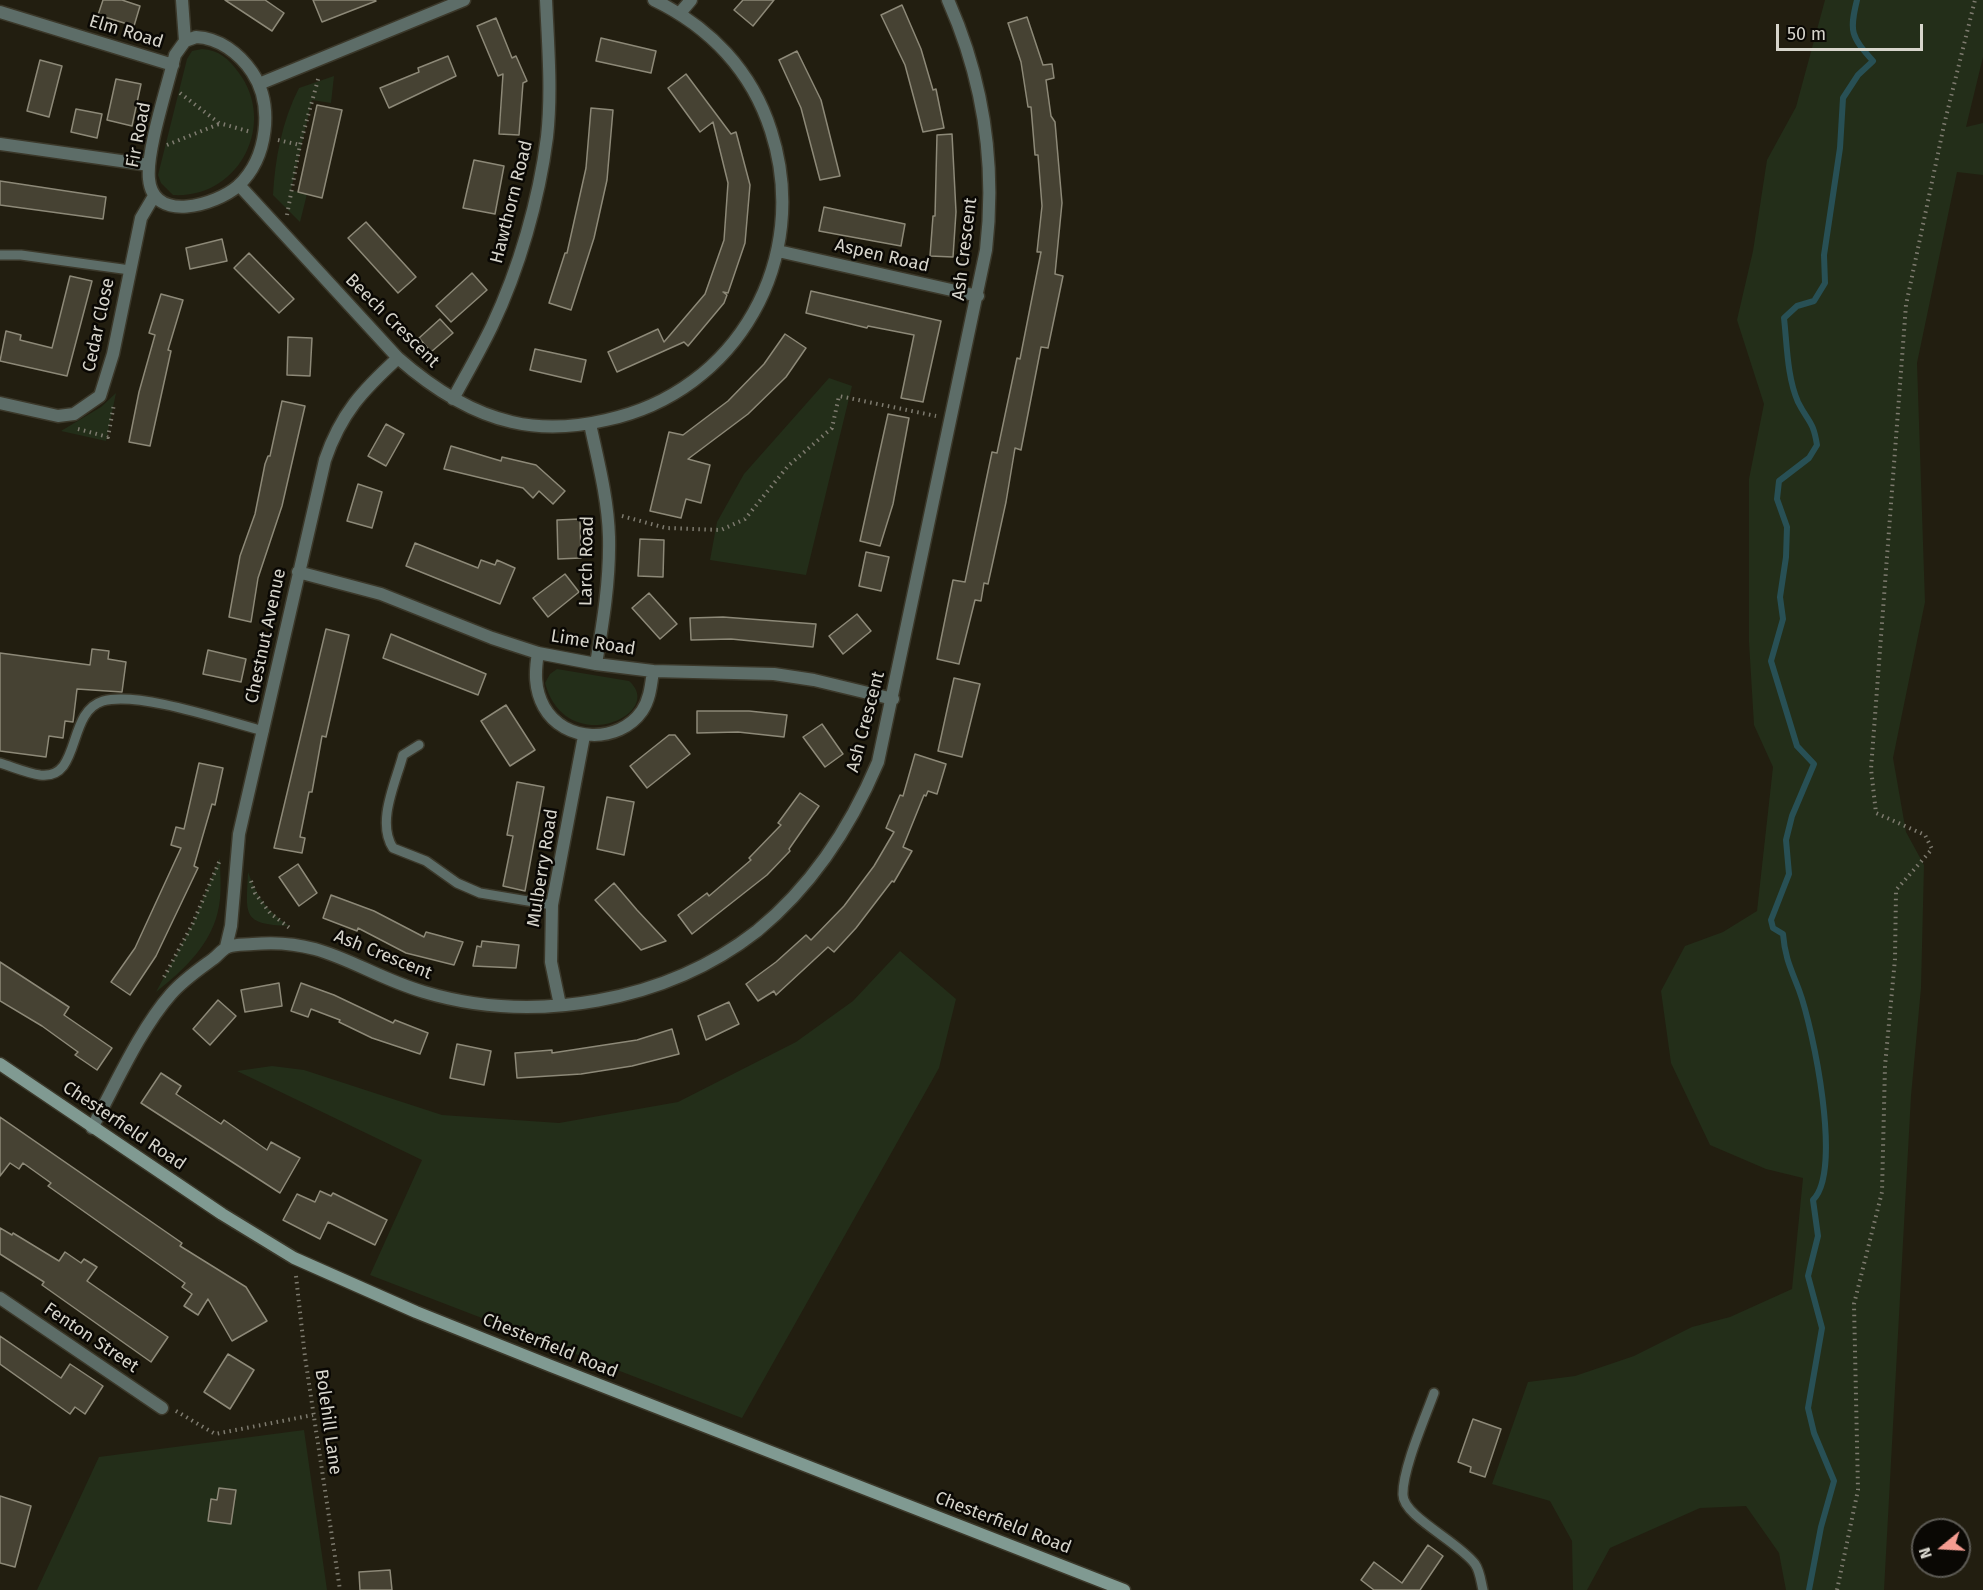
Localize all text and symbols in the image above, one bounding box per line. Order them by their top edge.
street label: Elm Road [86,10,166,54]
scale bar [1779,12,1926,50]
text: 50 m [1787,23,1826,45]
street label: Fir Road [122,100,156,170]
street label: Hawthorn Road [486,138,538,266]
street label: Ash Crescent [948,196,982,302]
street label: Aspen Road [833,235,931,277]
street label: Beech Crescent [341,270,443,372]
street label: Cedar Close [78,276,120,374]
street label: Larch Road [575,516,599,606]
street label: Chestnut Avenue [241,567,291,705]
street label: Lime Road [549,626,637,660]
street label: Ash Crescent [842,669,890,775]
street label: Mulberry Road [523,807,563,929]
street label: Ash Crescent [331,926,435,984]
street label: Chesterfield Road [58,1077,190,1175]
street label: Fenton Street [40,1298,142,1378]
street label: Chesterfield Road [479,1309,621,1383]
street label: Bolehill Lane [310,1368,346,1476]
street label: Chesterfield Road [932,1487,1074,1559]
north arrow [1911,1518,1971,1578]
text: N [1915,1545,1936,1561]

